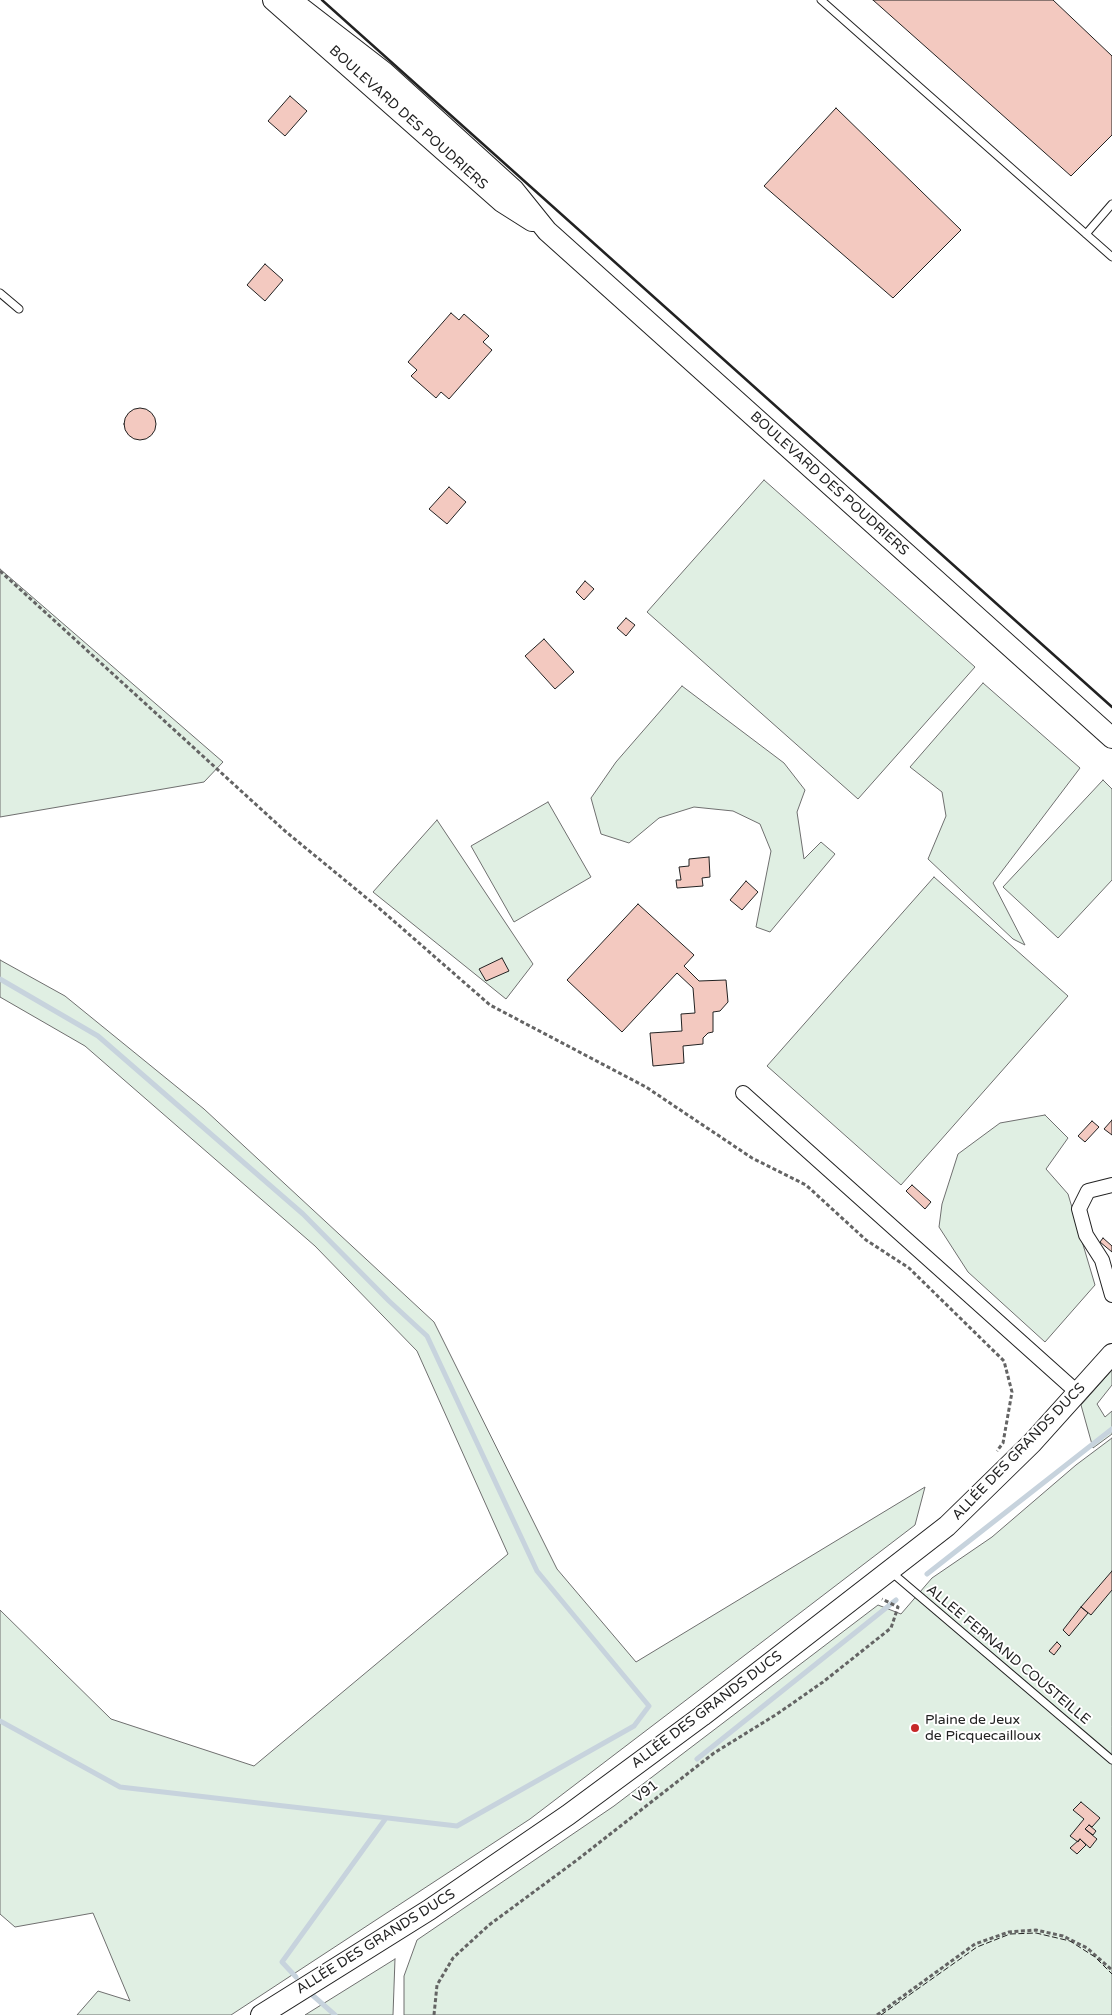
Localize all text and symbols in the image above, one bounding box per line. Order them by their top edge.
street label: BOULEVARD DES POUDRIERS [325,42,491,194]
street label: BOULEVARD DES POUDRIERS [746,408,912,560]
street label: ALLÉE DES GRANDS DUCS [949,1380,1089,1524]
street label: ALLEE FERNAND COUSTEILLE [923,1582,1093,1728]
street label: ALLÉE DES GRANDS DUCS [628,1648,786,1772]
place label: Plaine de Jeux de Picquecailloux [925,1712,1041,1744]
marker: Plaine de Jeux de Picquecailloux [909,1722,921,1734]
street label: V91 [630,1777,662,1807]
street label: ALLÉE DES GRANDS DUCS [293,1886,459,1998]

